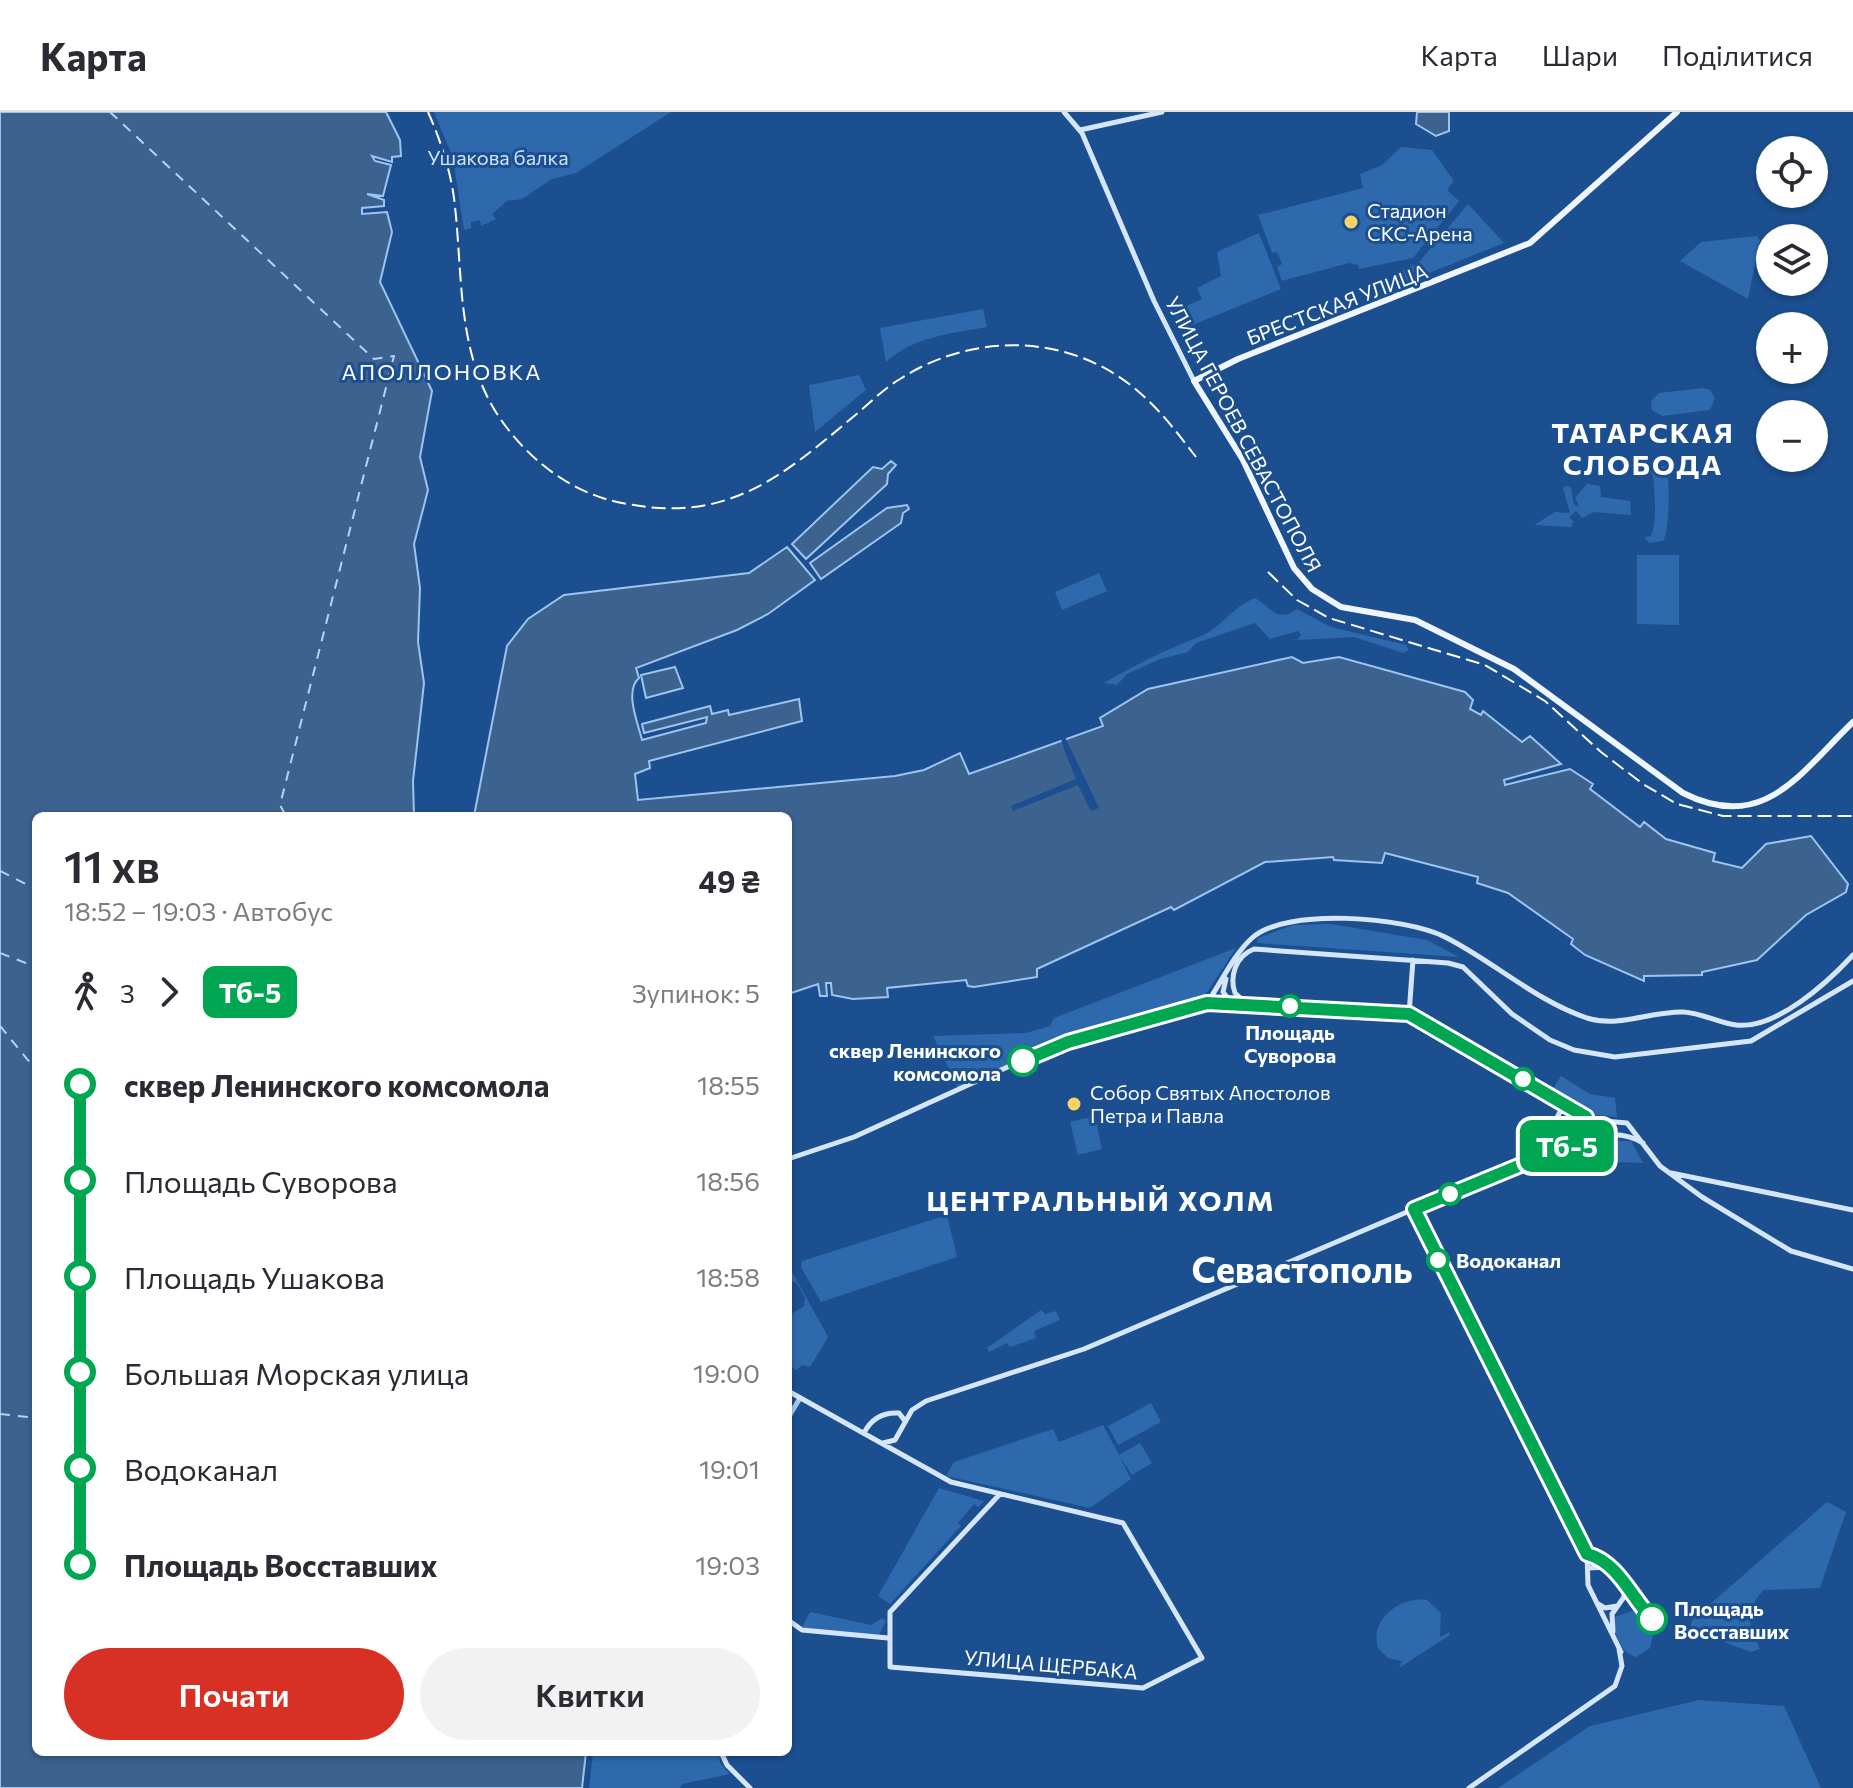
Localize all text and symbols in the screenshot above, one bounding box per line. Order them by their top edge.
text: Карта [40,32,147,79]
text: Карта [1421,38,1498,72]
text: Шари [1542,38,1618,72]
text: Поділитися [1662,38,1813,72]
map controls [1756,136,1828,472]
button: locate [1756,136,1828,208]
park label: Ушакова балка [427,145,569,169]
place label: Стадион СКС-Арена [1367,198,1473,245]
marker: Стадион СКС-Арена [1342,213,1360,231]
button: layers [1756,224,1828,296]
street label: БРЕСТСКАЯ УЛИЦА [1243,258,1431,350]
street label: УЛИЦА ГЕРОЕВ СЕВАСТОПОЛЯ [1161,292,1327,576]
button: + [1756,312,1828,384]
district label: АПОЛЛОНОВКА [342,358,542,385]
button: − [1756,400,1828,472]
district label: ТАТАРСКАЯ СЛОБОДА [1551,415,1735,481]
text: 11 хв [64,838,160,892]
text: 49 ₴ [699,862,760,899]
text: 18:52 – 19:03 · Автобус [64,895,333,926]
icon: walk [64,970,108,1014]
icon: forward [147,970,191,1014]
text: Тб-5 [219,975,281,1009]
text: 3 [120,977,135,1008]
text: Зупинок: 5 [632,977,760,1008]
marker: Площадь Суворова [1279,995,1301,1017]
place label: Площадь Суворова [1244,1020,1336,1067]
place label: сквер Ленинского комсомола [829,1038,1001,1085]
marker: сквер Ленинского комсомола [1008,1046,1038,1076]
text: сквер Ленинского комсомола [124,1066,549,1103]
unlabelled marker [1512,1068,1534,1090]
text: 18:55 [697,1069,760,1100]
place label: Собор Святых Апостолов Петра и Павла [1090,1080,1331,1127]
marker: Собор Святых Апостолов Петра и Павла [1065,1095,1083,1113]
line badge: Тб-5 [1511,1120,1623,1172]
text: Тб-5 [1536,1129,1598,1163]
text: Площадь Суворова [124,1162,398,1199]
text: 18:56 [696,1165,760,1196]
district label: ЦЕНТРАЛЬНЫЙ ХОЛМ [926,1183,1276,1217]
unlabelled marker [1439,1183,1461,1205]
district label: Севастополь [1191,1246,1413,1290]
place label: Водоканал [1456,1248,1561,1272]
marker: Водоканал [1427,1249,1449,1271]
text: Площадь Ушакова [124,1258,385,1295]
text: 18:58 [696,1261,760,1292]
text: Большая Морская улица [124,1354,469,1391]
text: 19:00 [693,1357,760,1388]
text: Водоканал [124,1450,278,1487]
text: 19:01 [699,1453,760,1484]
text: Площадь Восставших [124,1546,437,1583]
text: 19:03 [695,1549,760,1580]
place label: Площадь Восставших [1674,1596,1790,1643]
marker: Площадь Восставших [1637,1604,1667,1634]
street label: УЛИЦА ЩЕРБАКА [963,1644,1139,1684]
button: Почати [64,1648,404,1740]
button: Квитки [420,1648,760,1740]

